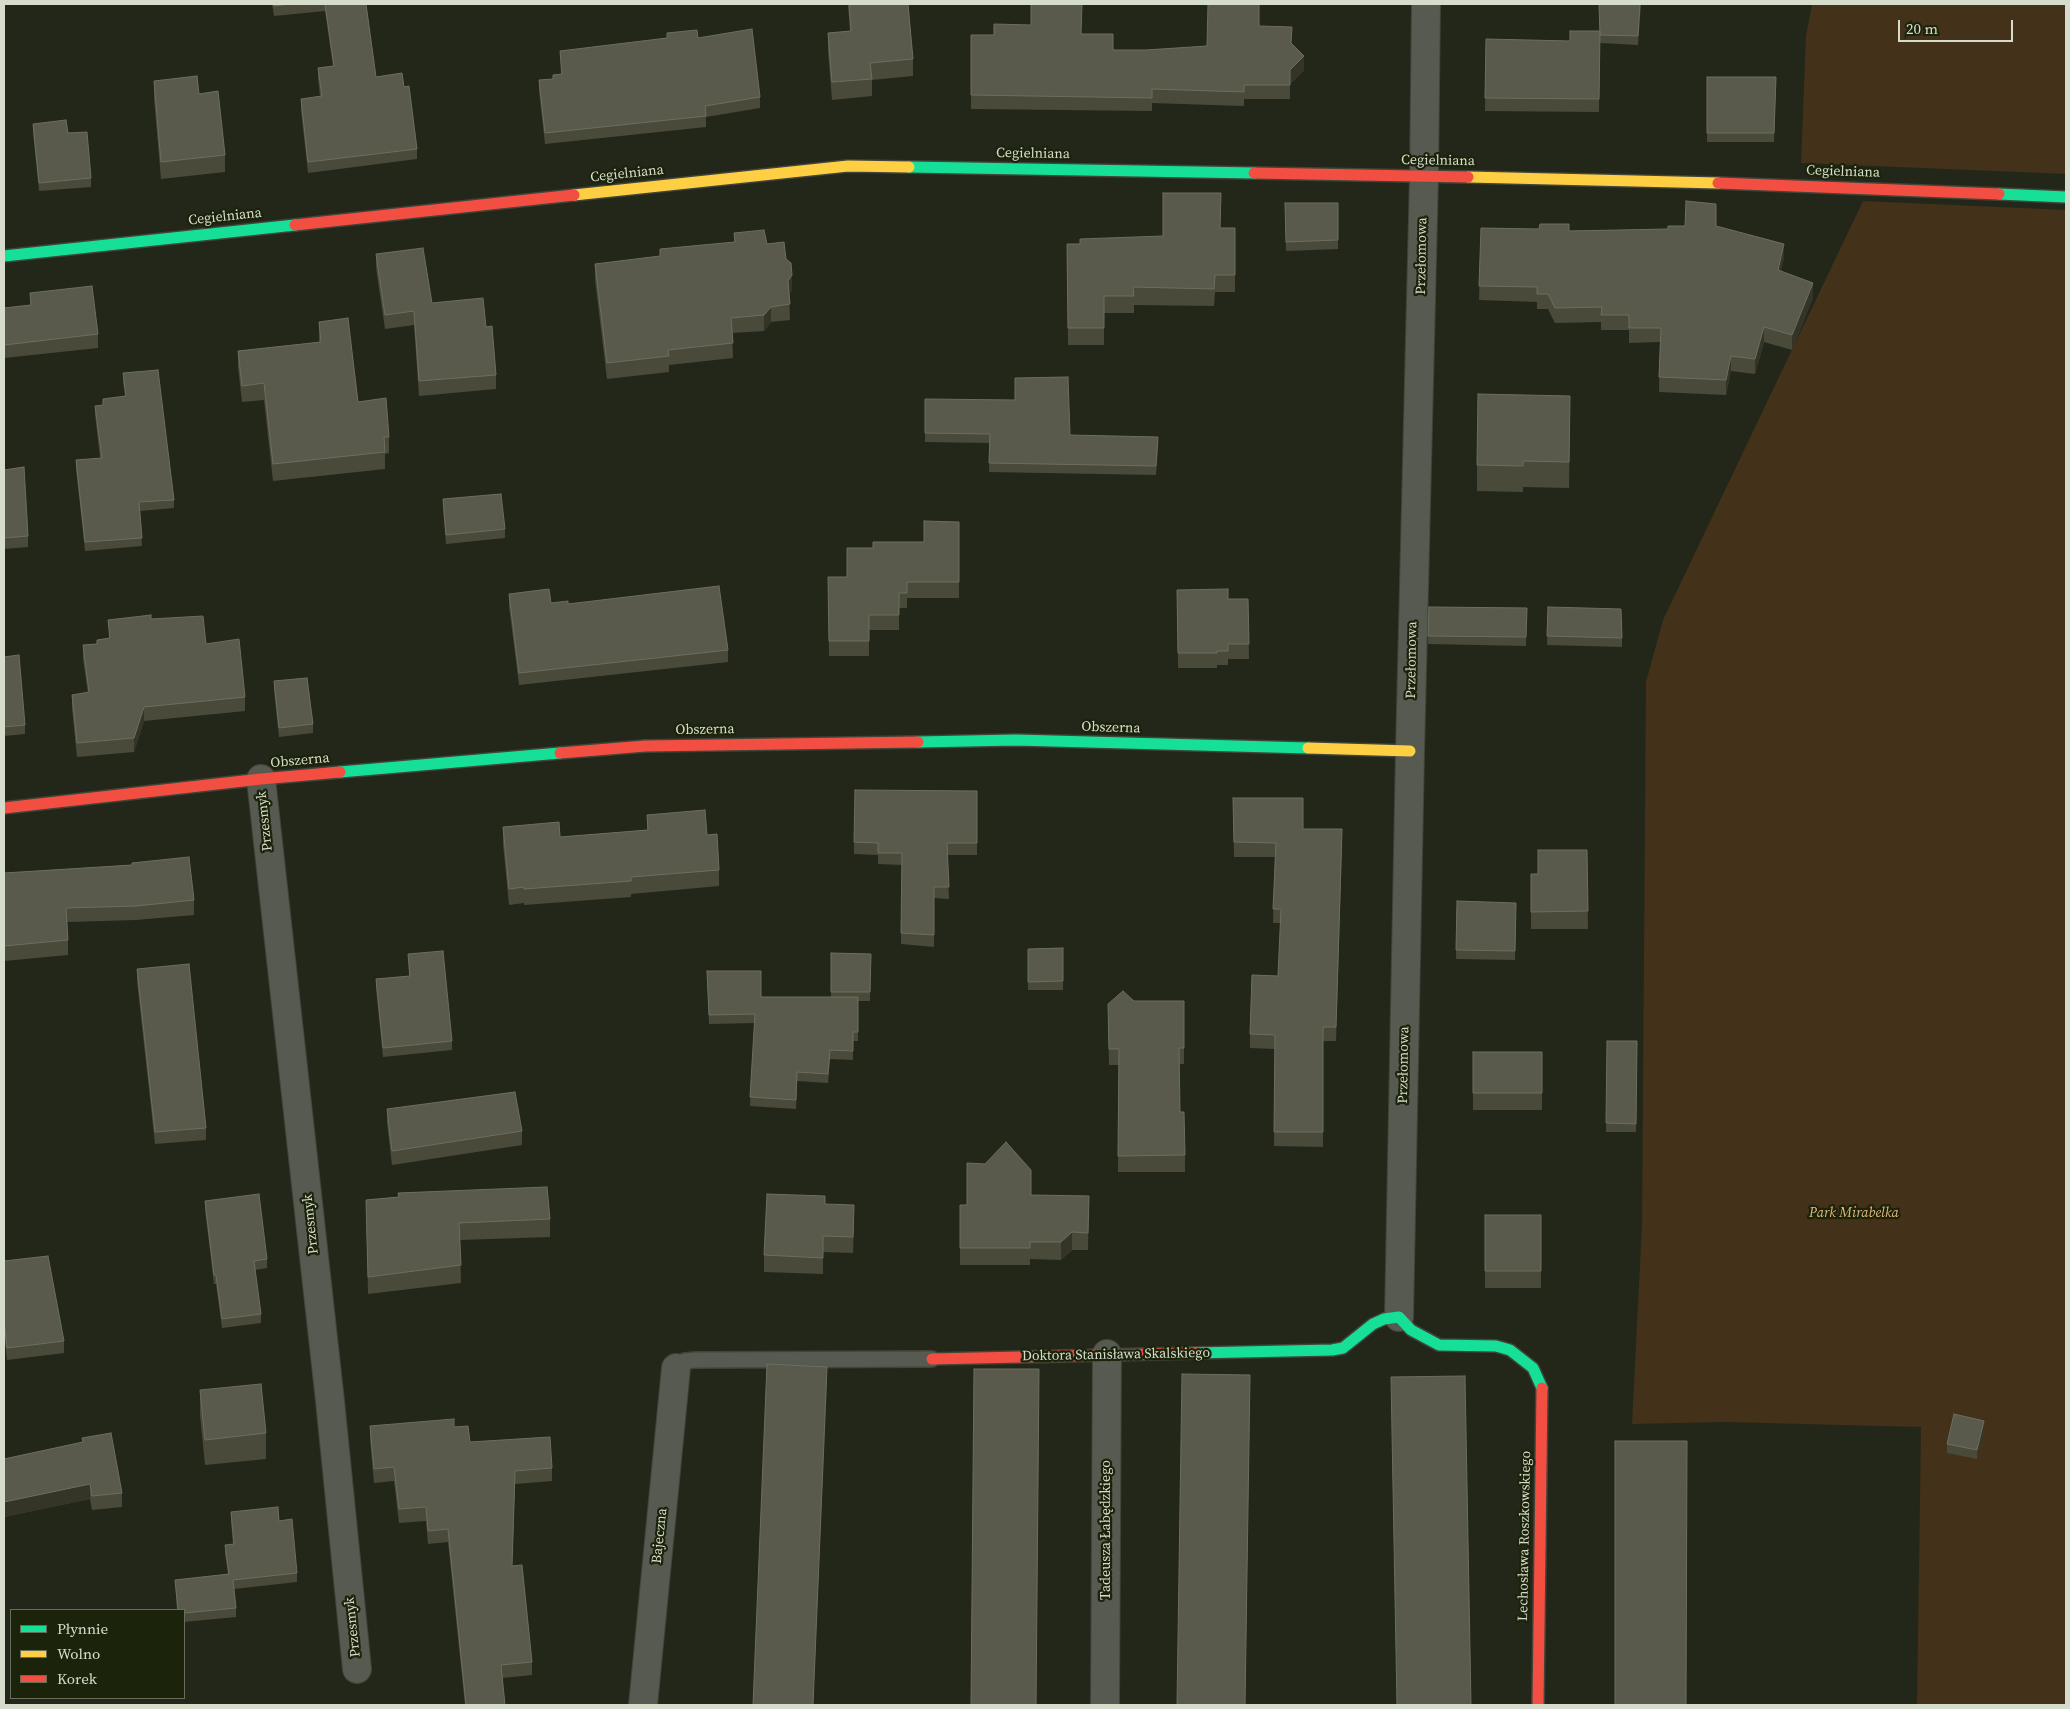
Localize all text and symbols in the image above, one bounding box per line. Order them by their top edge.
scale bar [1900,10,2015,42]
text: 20 m [1906,18,1938,39]
street label: Cegielniana [996,145,1070,163]
street label: Cegielniana [1401,152,1475,170]
street label: Cegielniana [589,162,665,186]
street label: Cegielniana [1806,162,1880,182]
street label: Cegielniana [187,205,263,229]
street label: Przełomowa [1413,217,1431,295]
street label: Przełomowa [1403,621,1421,699]
street label: Obszerna [1081,719,1141,737]
street label: Obszerna [675,721,735,739]
street label: Obszerna [270,750,330,772]
street label: Przesmyk [253,790,277,852]
street label: Przełomowa [1395,1026,1413,1104]
street label: Przesmyk [299,1193,323,1255]
park label: Park Mirabelka [1809,1205,1899,1221]
street label: Doktora Stanisława Skalskiego [1022,1345,1210,1365]
street label: Lechosława Roszkowskiego [1515,1451,1535,1621]
street label: Tadeusza Łabędzkiego [1098,1460,1114,1600]
street label: Bajeczna [649,1507,671,1565]
street label: Przesmyk [341,1596,365,1658]
legend [10,1609,185,1699]
text: Płynnie [57,1618,108,1639]
text: Wolno [57,1643,100,1664]
text: Korek [57,1668,97,1689]

